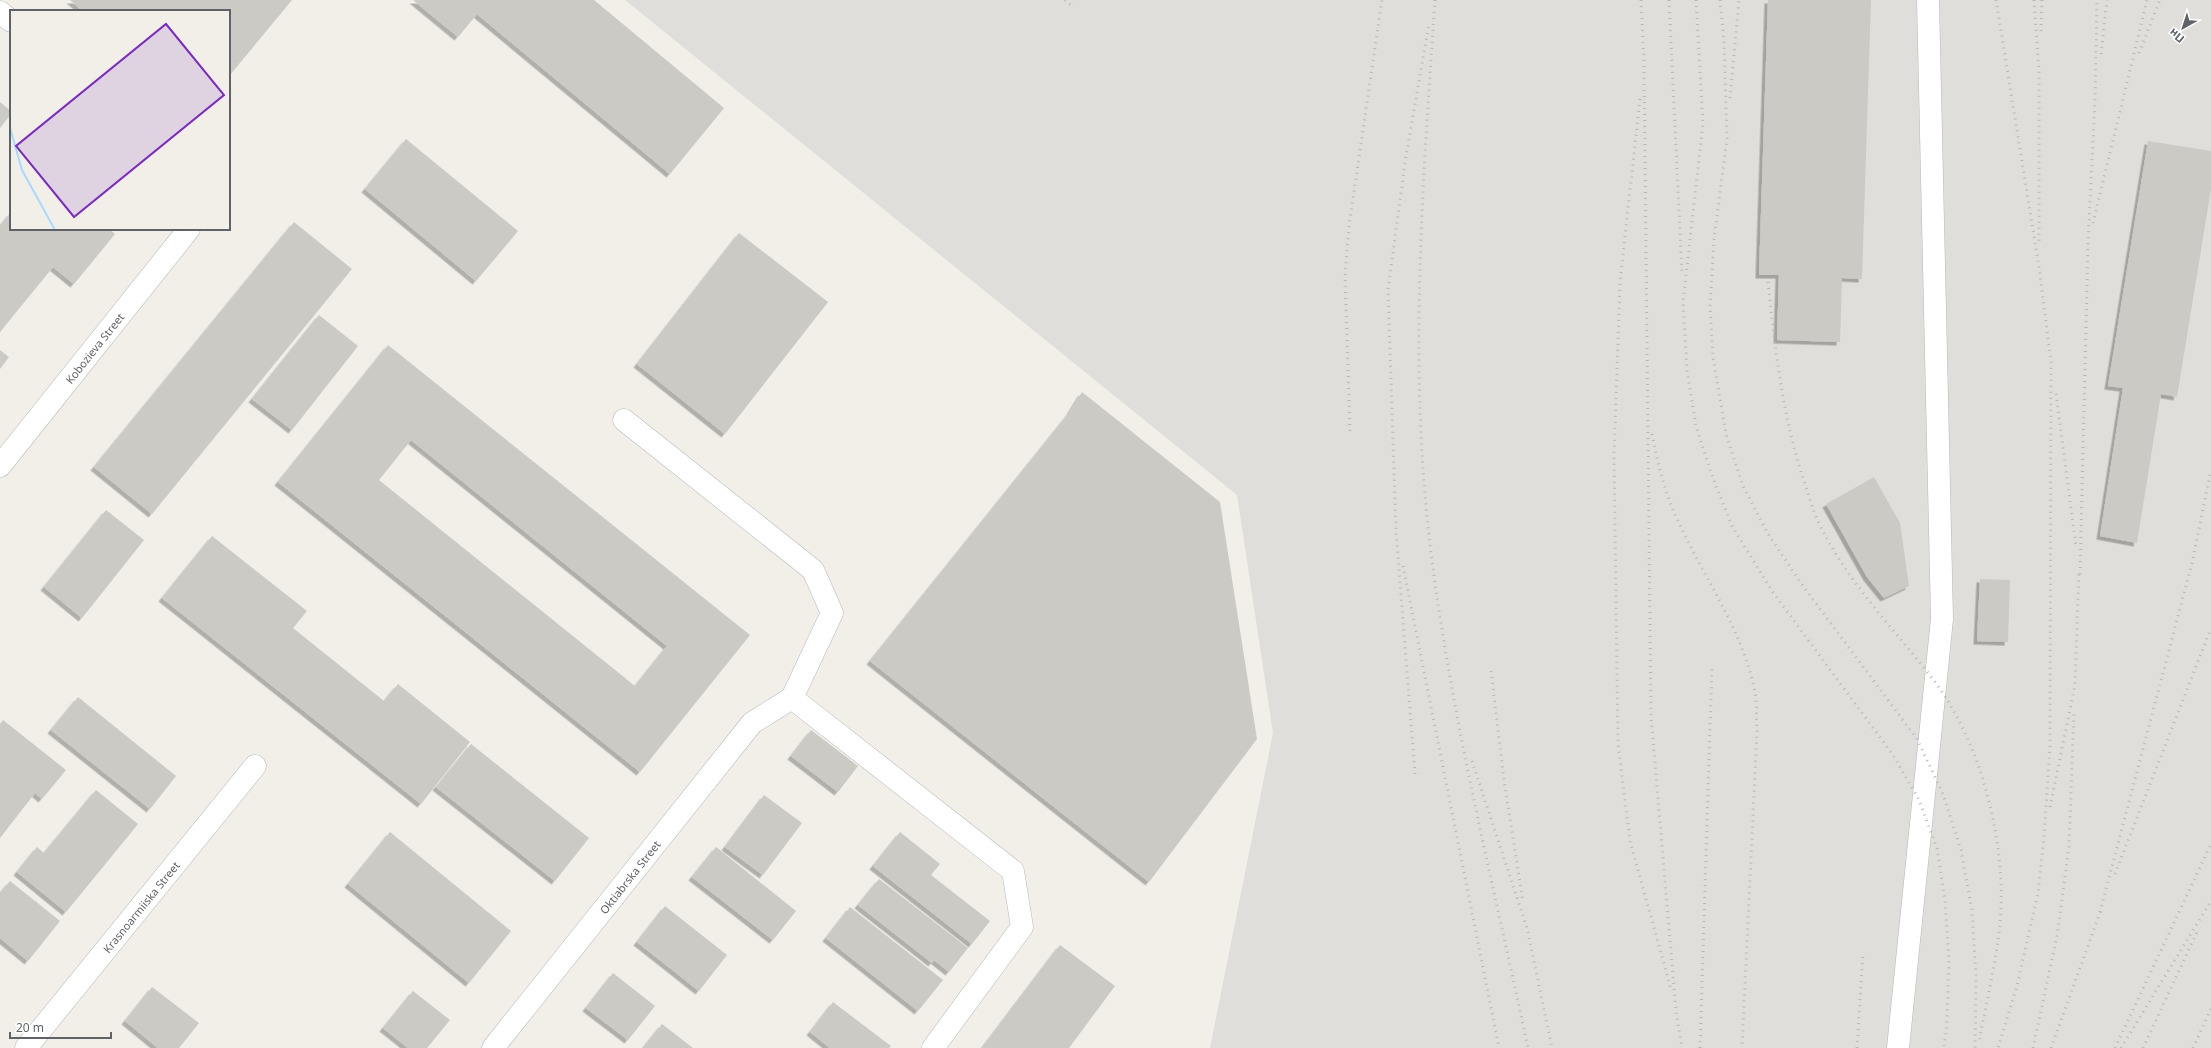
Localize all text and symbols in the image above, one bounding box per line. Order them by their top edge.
north arrow [2163,8,2203,48]
inset map [10,10,230,230]
text: Пн [2166,25,2187,47]
street label: Kobozieva Street [61,310,127,386]
street label: Oktiabrska Street [596,837,663,917]
street label: Krasnoarmiiska Street [99,858,182,956]
scale bar [10,1014,111,1040]
text: 20 m [16,1019,44,1036]

